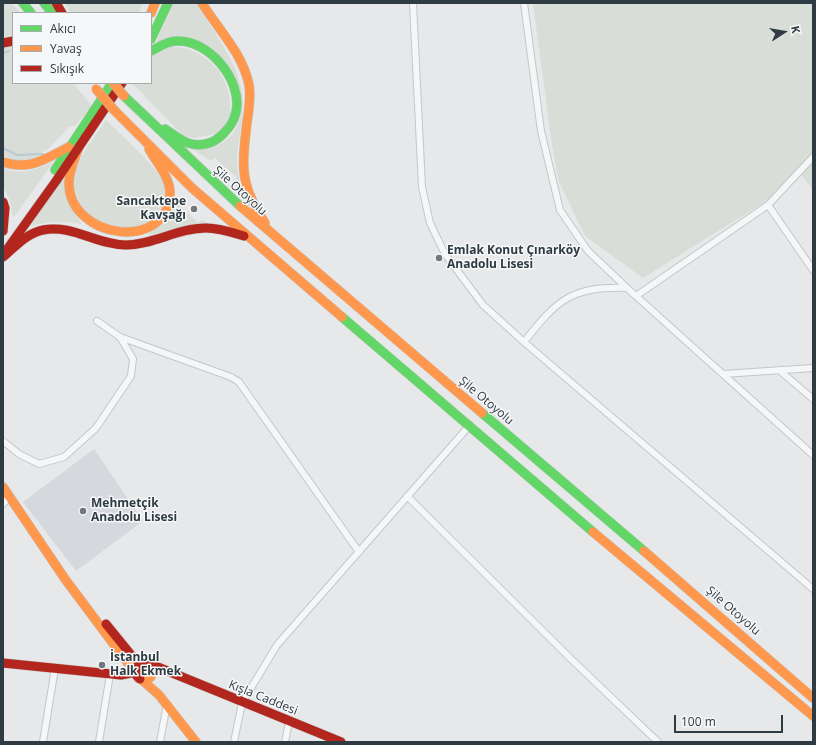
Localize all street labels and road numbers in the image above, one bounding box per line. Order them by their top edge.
street label: Şile Otoyolu [210,163,270,219]
street label: Şile Otoyolu [456,374,516,428]
street label: Şile Otoyolu [703,584,763,638]
street label: Kışla Caddesi [226,678,300,718]

